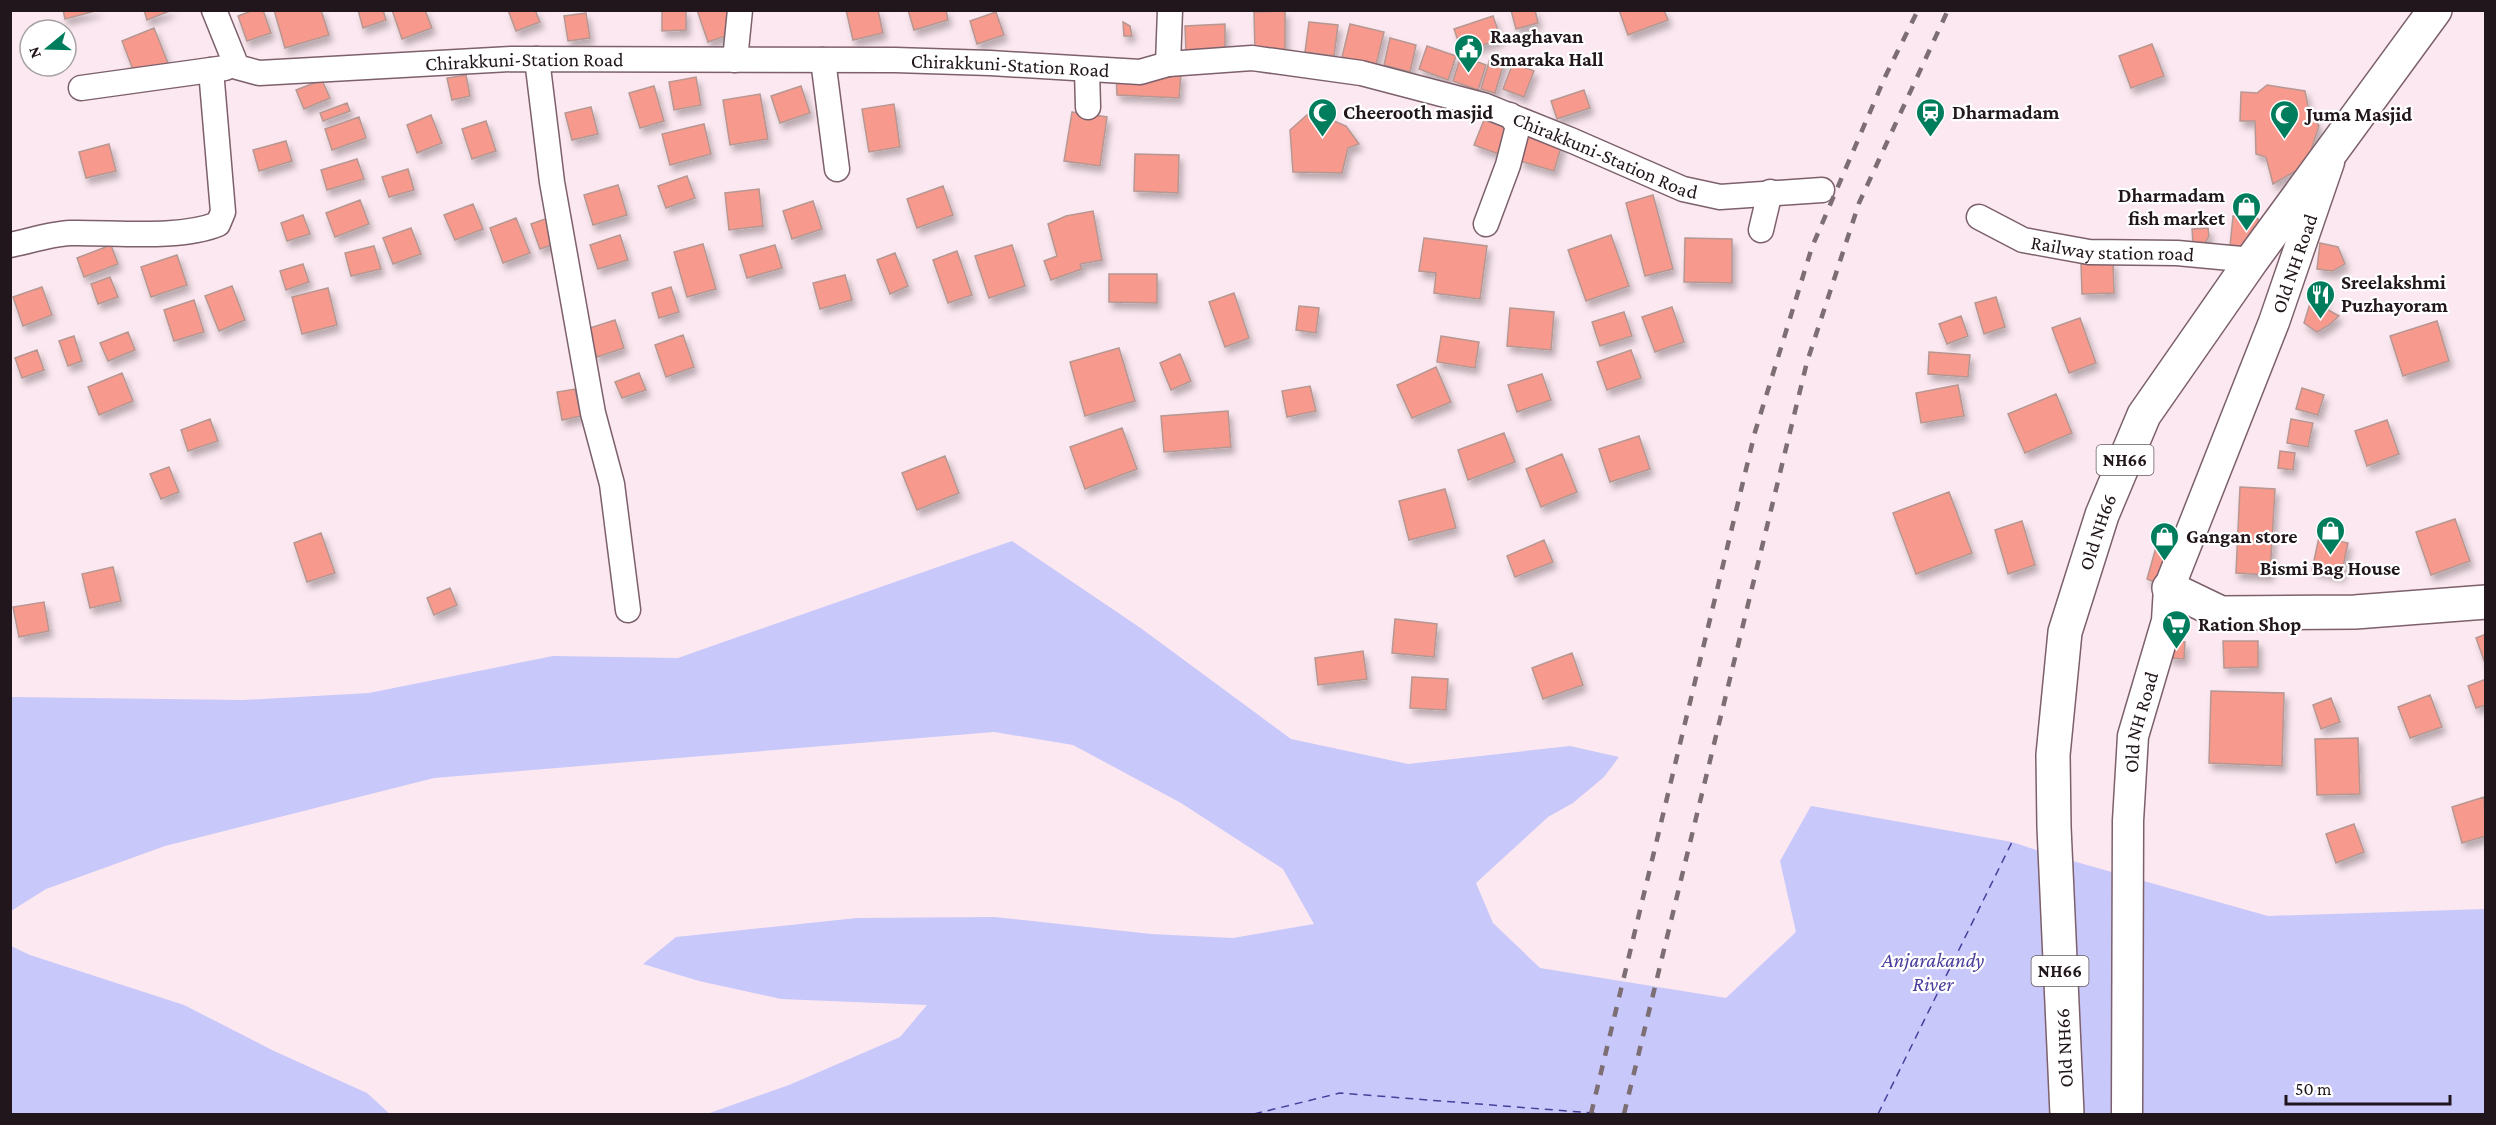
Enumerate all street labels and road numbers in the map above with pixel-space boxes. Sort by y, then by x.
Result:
street label: Chirakkuni-Station Road [425,48,624,75]
street label: Chirakkuni-Station Road [911,50,1111,81]
street label: Chirakkuni-Station Road [1510,107,1700,203]
street label: Old NH Road [2267,210,2322,316]
street label: Railway station road [2029,231,2196,266]
road number: NH66 [2096,445,2154,475]
street label: Old NH66 [2074,490,2121,573]
street label: Old NH Road [2120,669,2163,774]
road number: NH66 [2032,956,2088,986]
street label: Old NH66 [2051,1008,2077,1088]

